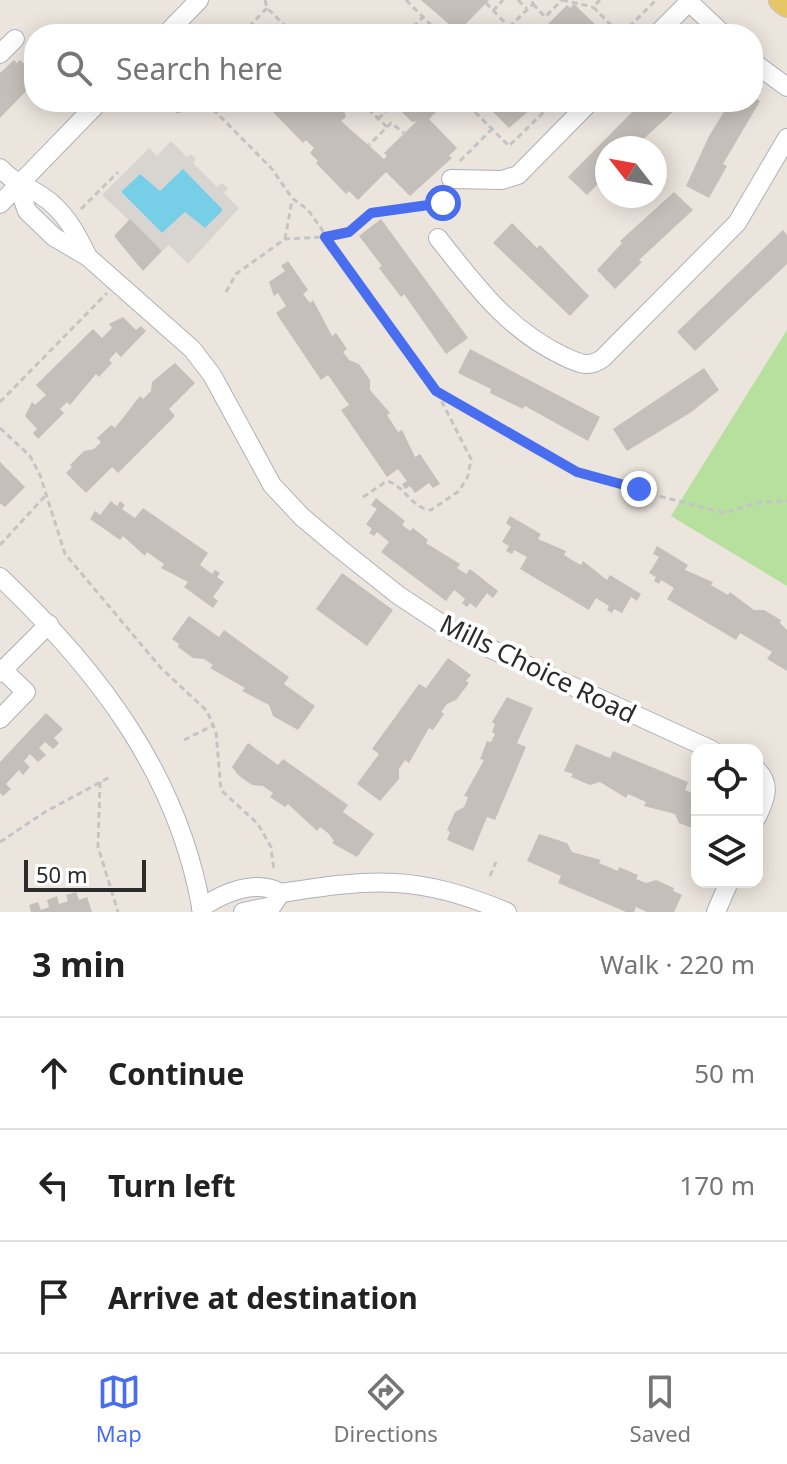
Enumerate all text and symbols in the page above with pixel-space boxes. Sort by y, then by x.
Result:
search box [24,24,763,112]
icon: search [52,46,96,90]
text: Search here [116,48,283,89]
north arrow [595,136,667,208]
route start [425,185,461,221]
route end [621,471,657,507]
street label: Mills Choice Road [434,605,643,731]
map controls [691,744,763,888]
button: locate [691,744,763,816]
button: layers [691,816,763,888]
scale bar [24,856,146,892]
text: 50 m [36,859,87,889]
text: 3 min [32,941,126,987]
text: Walk · 220 m [600,946,755,982]
icon: ahead [32,1051,76,1095]
text: Continue [108,1053,244,1094]
text: 50 m [694,1055,755,1091]
icon: left [32,1163,76,1207]
text: Turn left [108,1165,236,1206]
text: 170 m [679,1167,755,1203]
icon: arrive [32,1275,76,1319]
text: Arrive at destination [108,1277,418,1318]
tab: Map [96,1370,142,1448]
tab: Directions [333,1370,438,1448]
tab: Saved [630,1370,691,1448]

